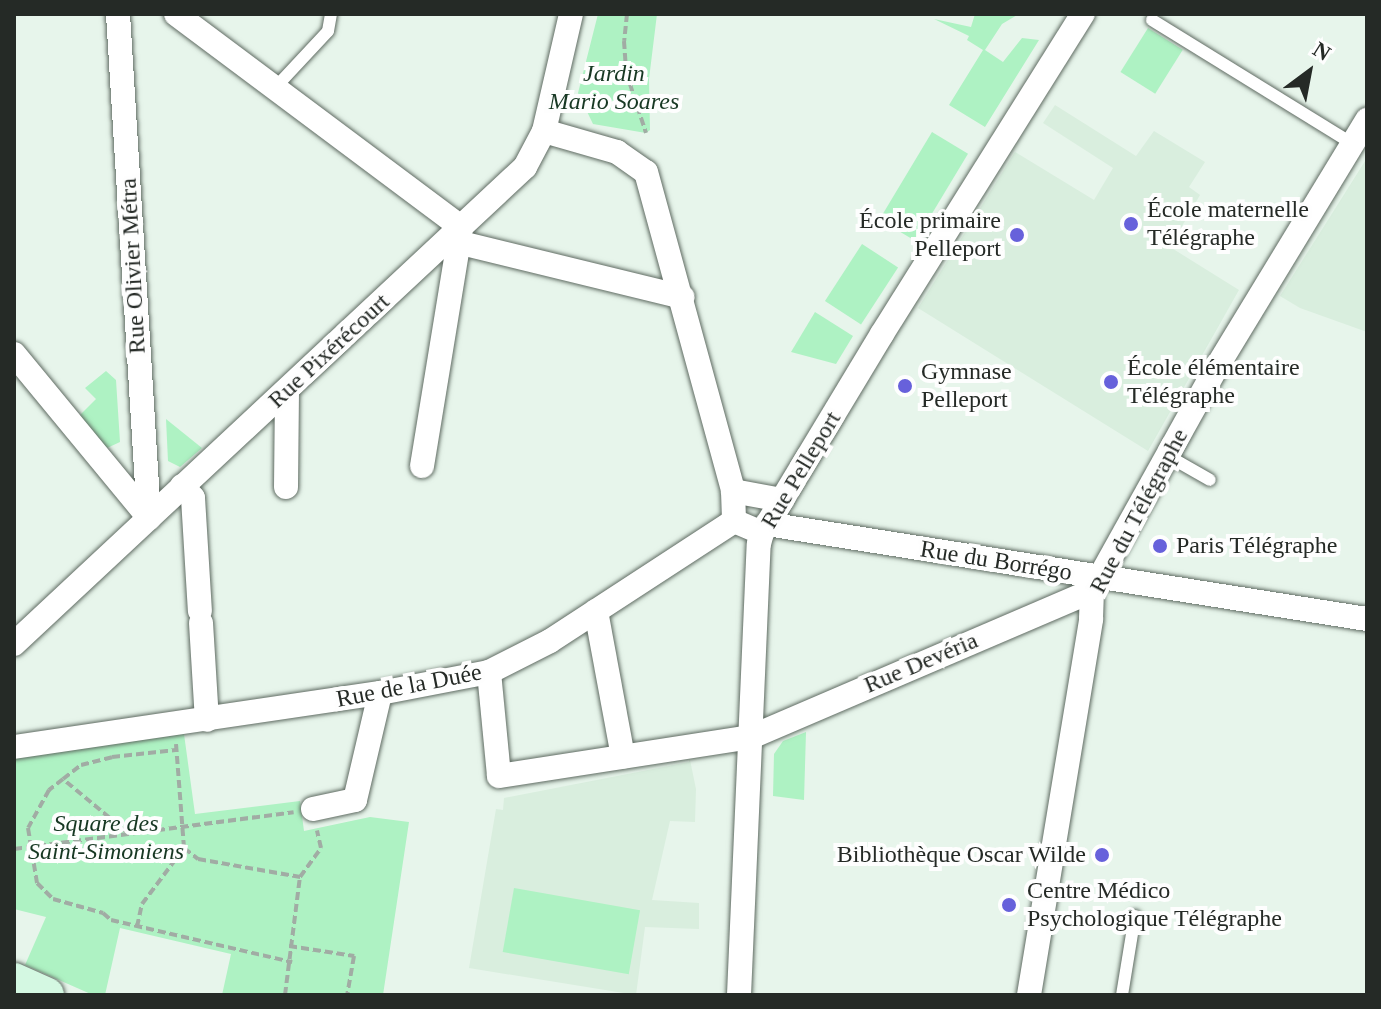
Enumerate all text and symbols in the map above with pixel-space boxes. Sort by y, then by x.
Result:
north arrow [1269,32,1349,112]
text: N [1309,36,1335,66]
park label: Jardin Mario Soares [549,60,679,116]
street label: Rue Olivier Métra [114,177,152,355]
place label: École maternelle Télégraphe [1147,196,1309,252]
place label: École primaire Pelleport [859,207,1001,263]
marker: École maternelle Télégraphe [1122,215,1140,233]
marker: École primaire Pelleport [1008,226,1026,244]
street label: Rue Pixérécourt [262,288,396,414]
place label: École élémentaire Télégraphe [1127,354,1300,410]
place label: Gymnase Pelleport [921,358,1012,414]
marker: École élémentaire Télégraphe [1102,373,1120,391]
marker: Gymnase Pelleport [896,377,914,395]
street label: Rue Pelleport [755,406,847,534]
street label: Rue du Télégraphe [1083,424,1195,598]
place label: Paris Télégraphe [1176,532,1338,560]
street label: Rue du Borrégo [918,535,1074,587]
marker: Paris Télégraphe [1151,537,1169,555]
street label: Rue Devéria [860,626,982,700]
street label: Rue de la Duée [334,658,484,714]
park label: Square des Saint-Simoniens [28,810,184,866]
place label: Bibliothèque Oscar Wilde [836,841,1086,869]
marker: Bibliothèque Oscar Wilde [1093,846,1111,864]
place label: Centre Médico Psychologique Télégraphe [1027,877,1282,933]
marker: Centre Médico Psychologique Télégraphe [998,894,1020,916]

